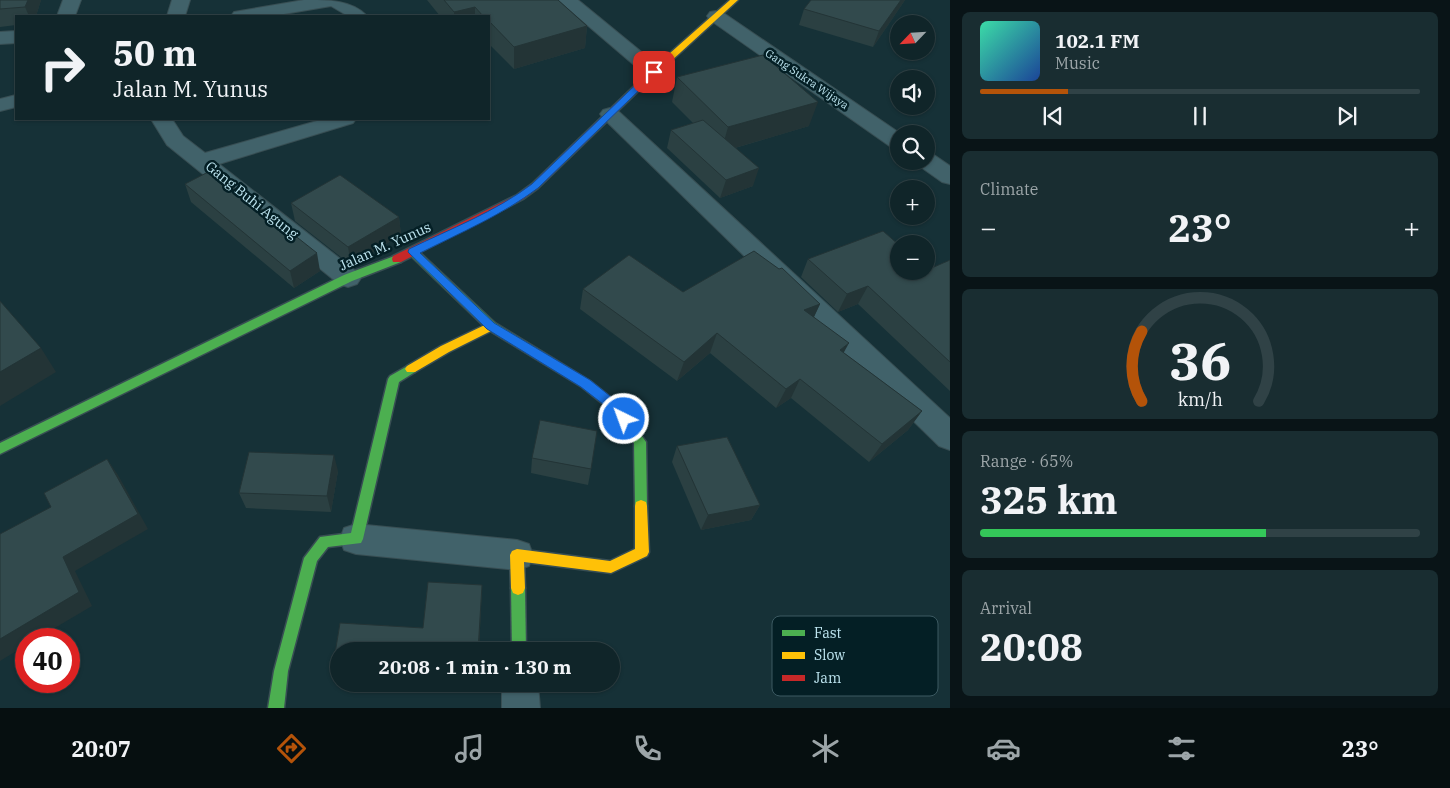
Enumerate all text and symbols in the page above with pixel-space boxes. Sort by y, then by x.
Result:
north arrow [890,15,935,60]
map controls [890,15,935,280]
text: 102.1 FM [1055,29,1140,53]
text: 50 m [113,30,197,76]
icon: right [30,35,95,100]
street label: Gang Sukra Wijaya [763,46,851,112]
pin [633,51,675,93]
text: Music [1055,53,1100,73]
icon: arrive [640,58,668,86]
button: sound [890,70,935,115]
text: Jalan M. Yunus [113,74,268,103]
icon: previous [1039,102,1067,130]
icon: pause [1186,102,1214,130]
icon: next [1333,102,1361,130]
button: search [890,125,935,170]
street label: Gang Buhi Agung [202,157,302,243]
text: Climate [980,179,1038,199]
button: + [890,180,935,225]
text: 23° [1168,203,1232,252]
text: − [980,209,997,246]
text: + [1403,209,1420,246]
street label: Jalan M. Yunus [336,218,434,274]
button: − [890,235,935,280]
text: 36 [1169,327,1231,394]
text: km/h [1177,388,1223,411]
position arrow [597,392,649,444]
text: Range · 65% [980,451,1073,471]
text: 325 km [980,475,1118,524]
text: Arrival [980,598,1032,618]
legend [772,616,938,696]
text: 20:08 [980,622,1083,671]
text: Fast [814,624,842,642]
speed limit sign: 40 [15,628,80,693]
text: Slow [814,646,845,664]
text: 20:08 · 1 min · 130 m [379,655,571,679]
text: Jam [814,669,841,687]
icon: directions [274,731,309,766]
icon: music [452,731,487,766]
icon: phone [630,731,665,766]
icon: climate [808,731,843,766]
icon: car [986,731,1021,766]
icon: filters [1164,731,1199,766]
text: 20:07 [71,734,131,763]
text: 23° [1342,734,1378,763]

